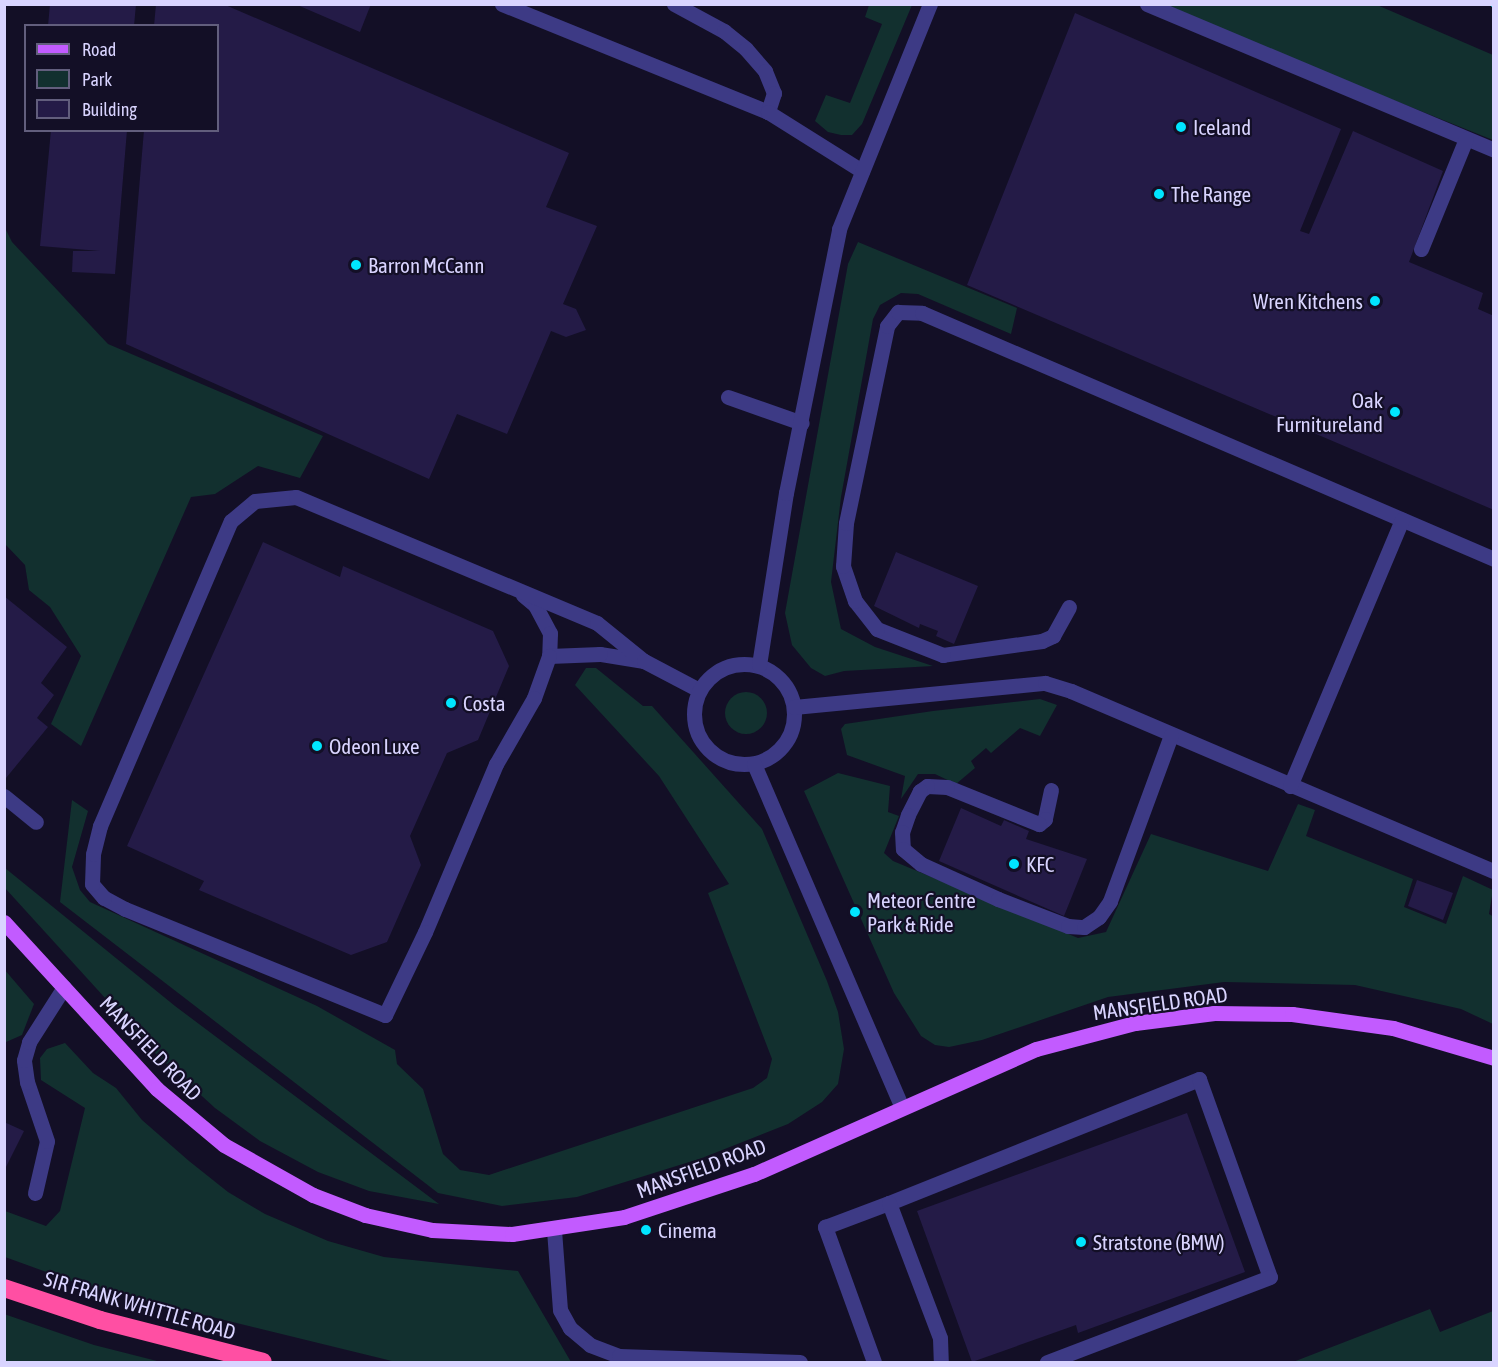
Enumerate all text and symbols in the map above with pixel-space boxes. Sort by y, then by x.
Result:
legend [24,24,219,132]
text: Road [82,39,116,60]
text: Park [82,69,112,90]
text: Building [82,99,137,120]
place label: Iceland [1193,114,1251,140]
marker: Iceland [1174,120,1188,134]
place label: The Range [1171,181,1251,207]
marker: The Range [1152,187,1166,201]
place label: Barron McCann [368,252,484,278]
marker: Barron McCann [349,258,363,272]
place label: Wren Kitchens [1253,288,1363,314]
marker: Wren Kitchens [1368,294,1382,308]
place label: Oak Furnitureland [1276,387,1383,437]
marker: Oak Furnitureland [1388,405,1402,419]
place label: Costa [463,690,506,716]
marker: Costa [444,696,458,710]
place label: Odeon Luxe [329,733,420,759]
marker: Odeon Luxe [310,739,324,753]
place label: KFC [1026,851,1054,877]
marker: KFC [1007,857,1021,871]
place label: Meteor Centre Park & Ride [867,887,976,937]
marker: Meteor Centre Park & Ride [848,905,862,919]
street label: MANSFIELD ROAD [1091,981,1229,1025]
street label: MANSFIELD ROAD [95,990,207,1106]
street label: MANSFIELD ROAD [633,1133,769,1203]
place label: Cinema [658,1217,717,1243]
marker: Cinema [639,1223,653,1237]
place label: Stratstone (BMW) [1093,1229,1225,1255]
marker: Stratstone (BMW) [1074,1235,1088,1249]
street label: SIR FRANK WHITTLE ROAD [41,1266,239,1344]

